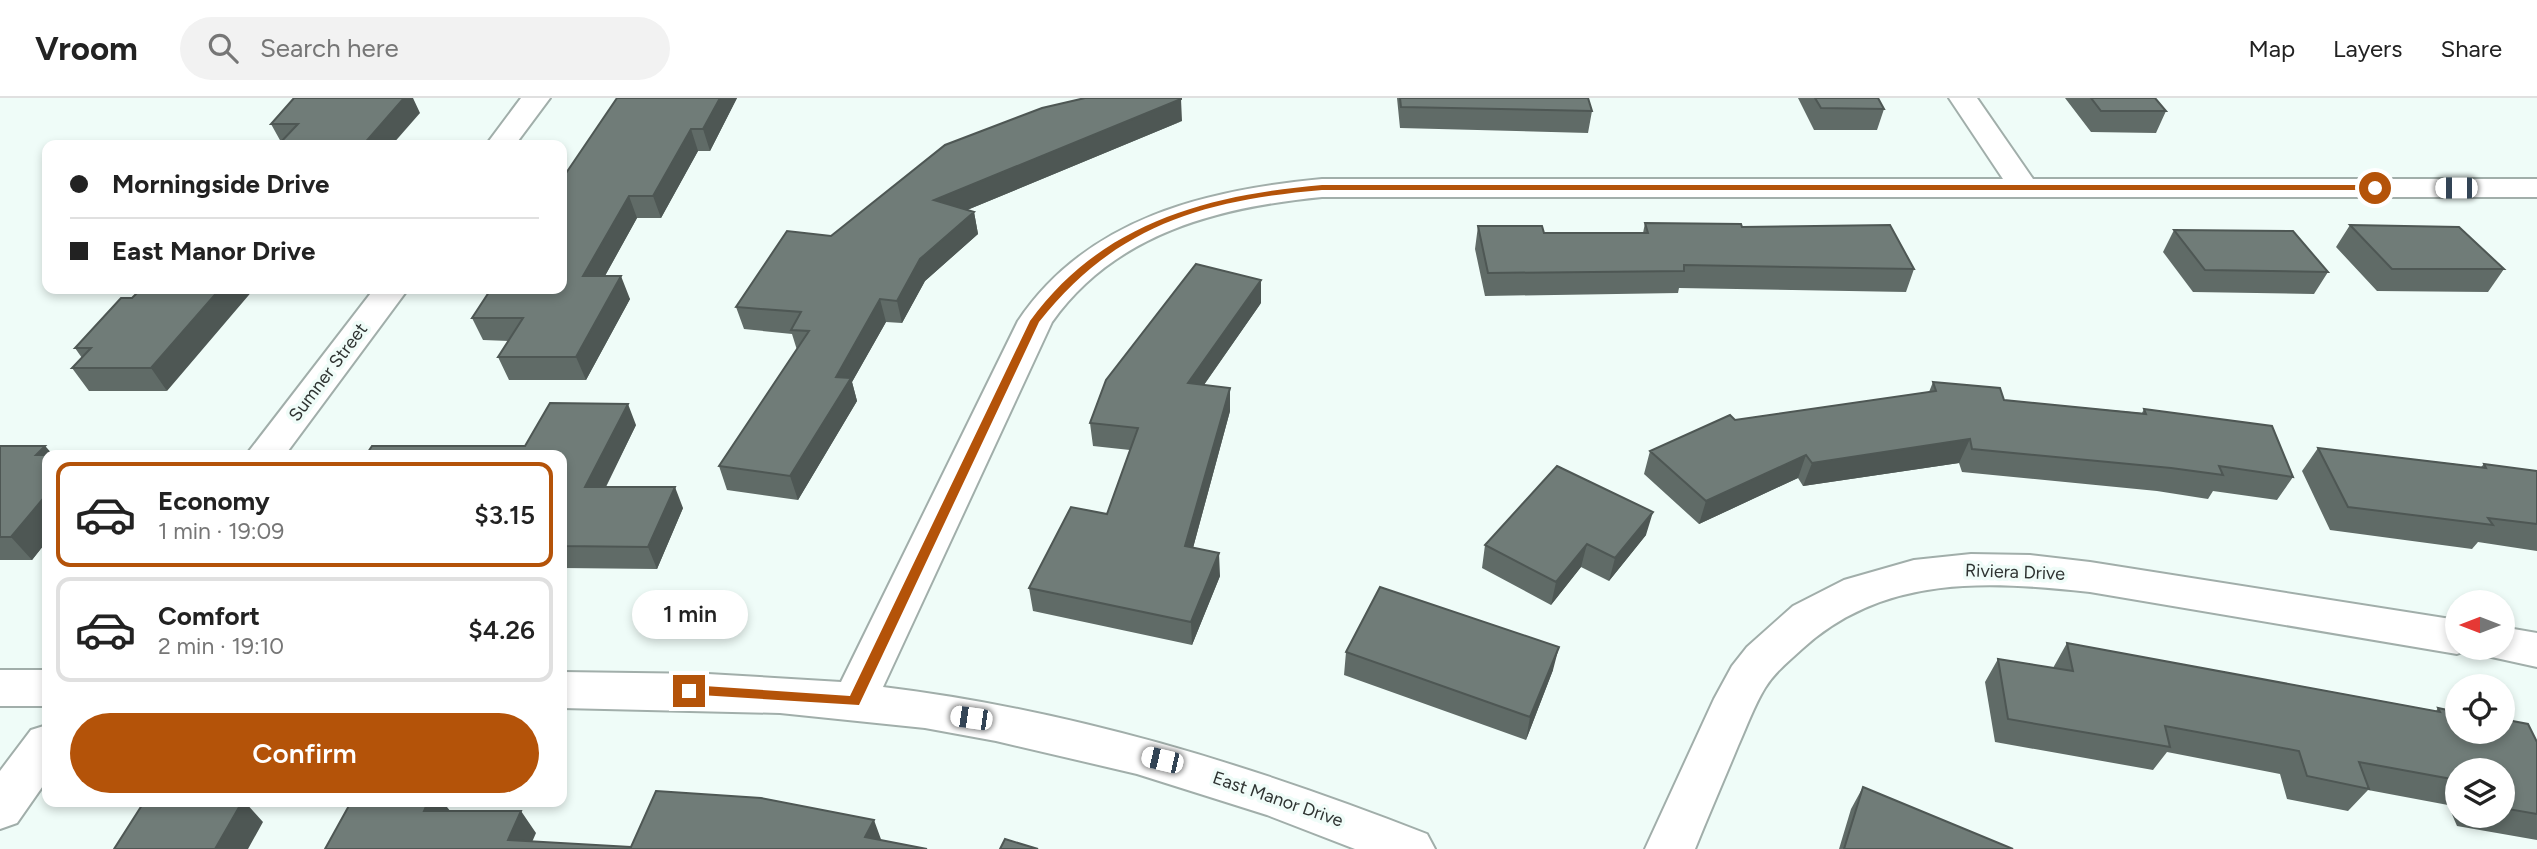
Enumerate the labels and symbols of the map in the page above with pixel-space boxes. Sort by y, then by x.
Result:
route start [2359,172,2391,204]
car [2436,178,2478,199]
street label: Sumner Street [284,318,372,425]
street label: Riviera Drive [1965,559,2066,585]
callout: 1 min [631,589,747,638]
north arrow [2445,590,2515,660]
route end [673,675,705,707]
car [949,705,994,731]
car [1140,745,1185,775]
street label: East Manor Drive [1210,766,1346,832]

